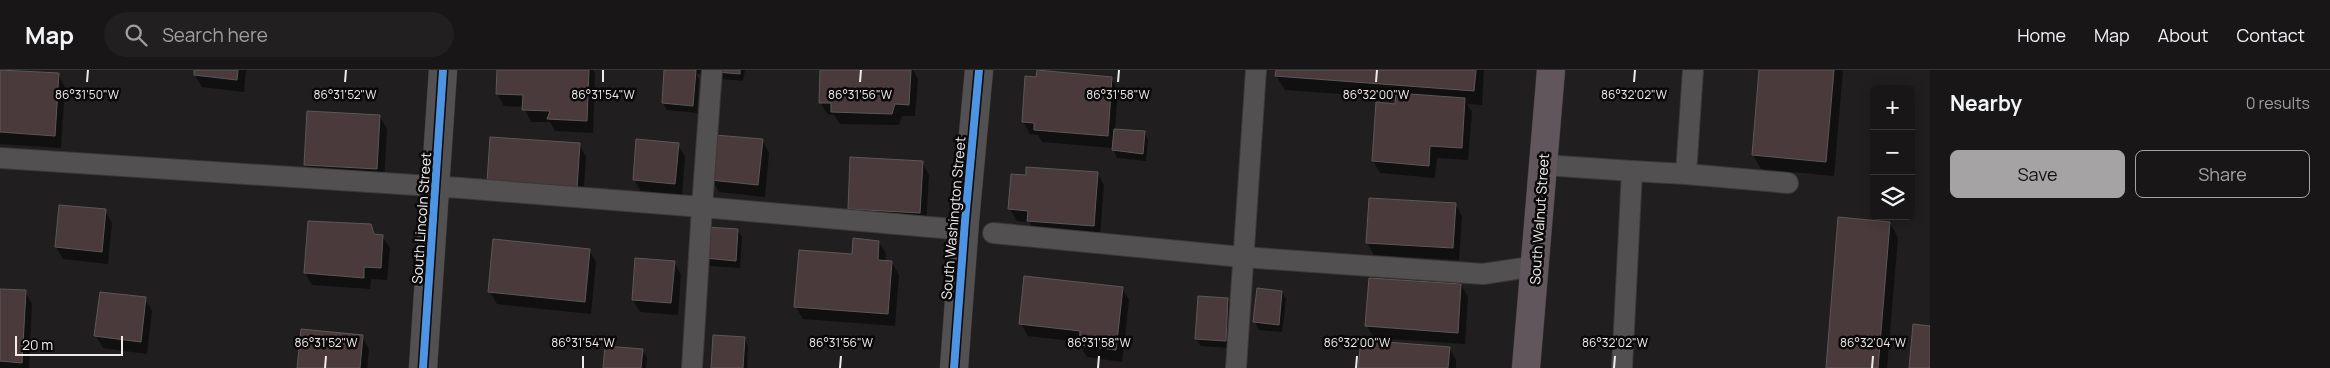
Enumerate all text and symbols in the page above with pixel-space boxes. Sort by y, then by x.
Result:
search box [104,12,454,57]
text: Map [25,18,74,51]
icon: search [122,21,150,49]
text: Search here [162,22,268,48]
text: Home [2017,23,2066,47]
text: Map [2094,23,2130,47]
text: About [2158,23,2208,47]
text: Contact [2236,23,2305,47]
map controls [1870,85,1915,220]
button: + [1870,85,1915,130]
text: 86°31'50"W [55,86,120,103]
text: 86°31'52"W [313,86,377,103]
text: 86°31'54"W [571,86,635,103]
text: 86°31'56"W [828,86,893,103]
text: 86°31'58"W [1086,86,1151,103]
text: 86°32'00"W [1343,86,1410,103]
text: 86°32'02"W [1601,86,1668,103]
text: Nearby [1950,89,2022,117]
text: 0 results [2246,92,2310,114]
button: − [1870,130,1915,175]
street label: South Washington Street [936,135,970,300]
button: Save [1950,150,2125,198]
button: Share [2135,150,2310,198]
street label: South Lincoln Street [407,151,435,284]
street label: South Walnut Street [1525,152,1553,285]
button: layers [1870,175,1915,220]
scale bar [15,333,122,356]
text: 86°31'52"W [294,334,358,351]
text: 86°31'54"W [551,334,615,351]
text: 86°31'56"W [809,334,874,351]
text: 86°31'58"W [1067,334,1132,351]
text: 86°32'00"W [1324,334,1391,351]
text: 86°32'02"W [1582,334,1649,351]
text: 86°32'04"W [1840,334,1907,351]
text: 20 m [22,335,53,354]

